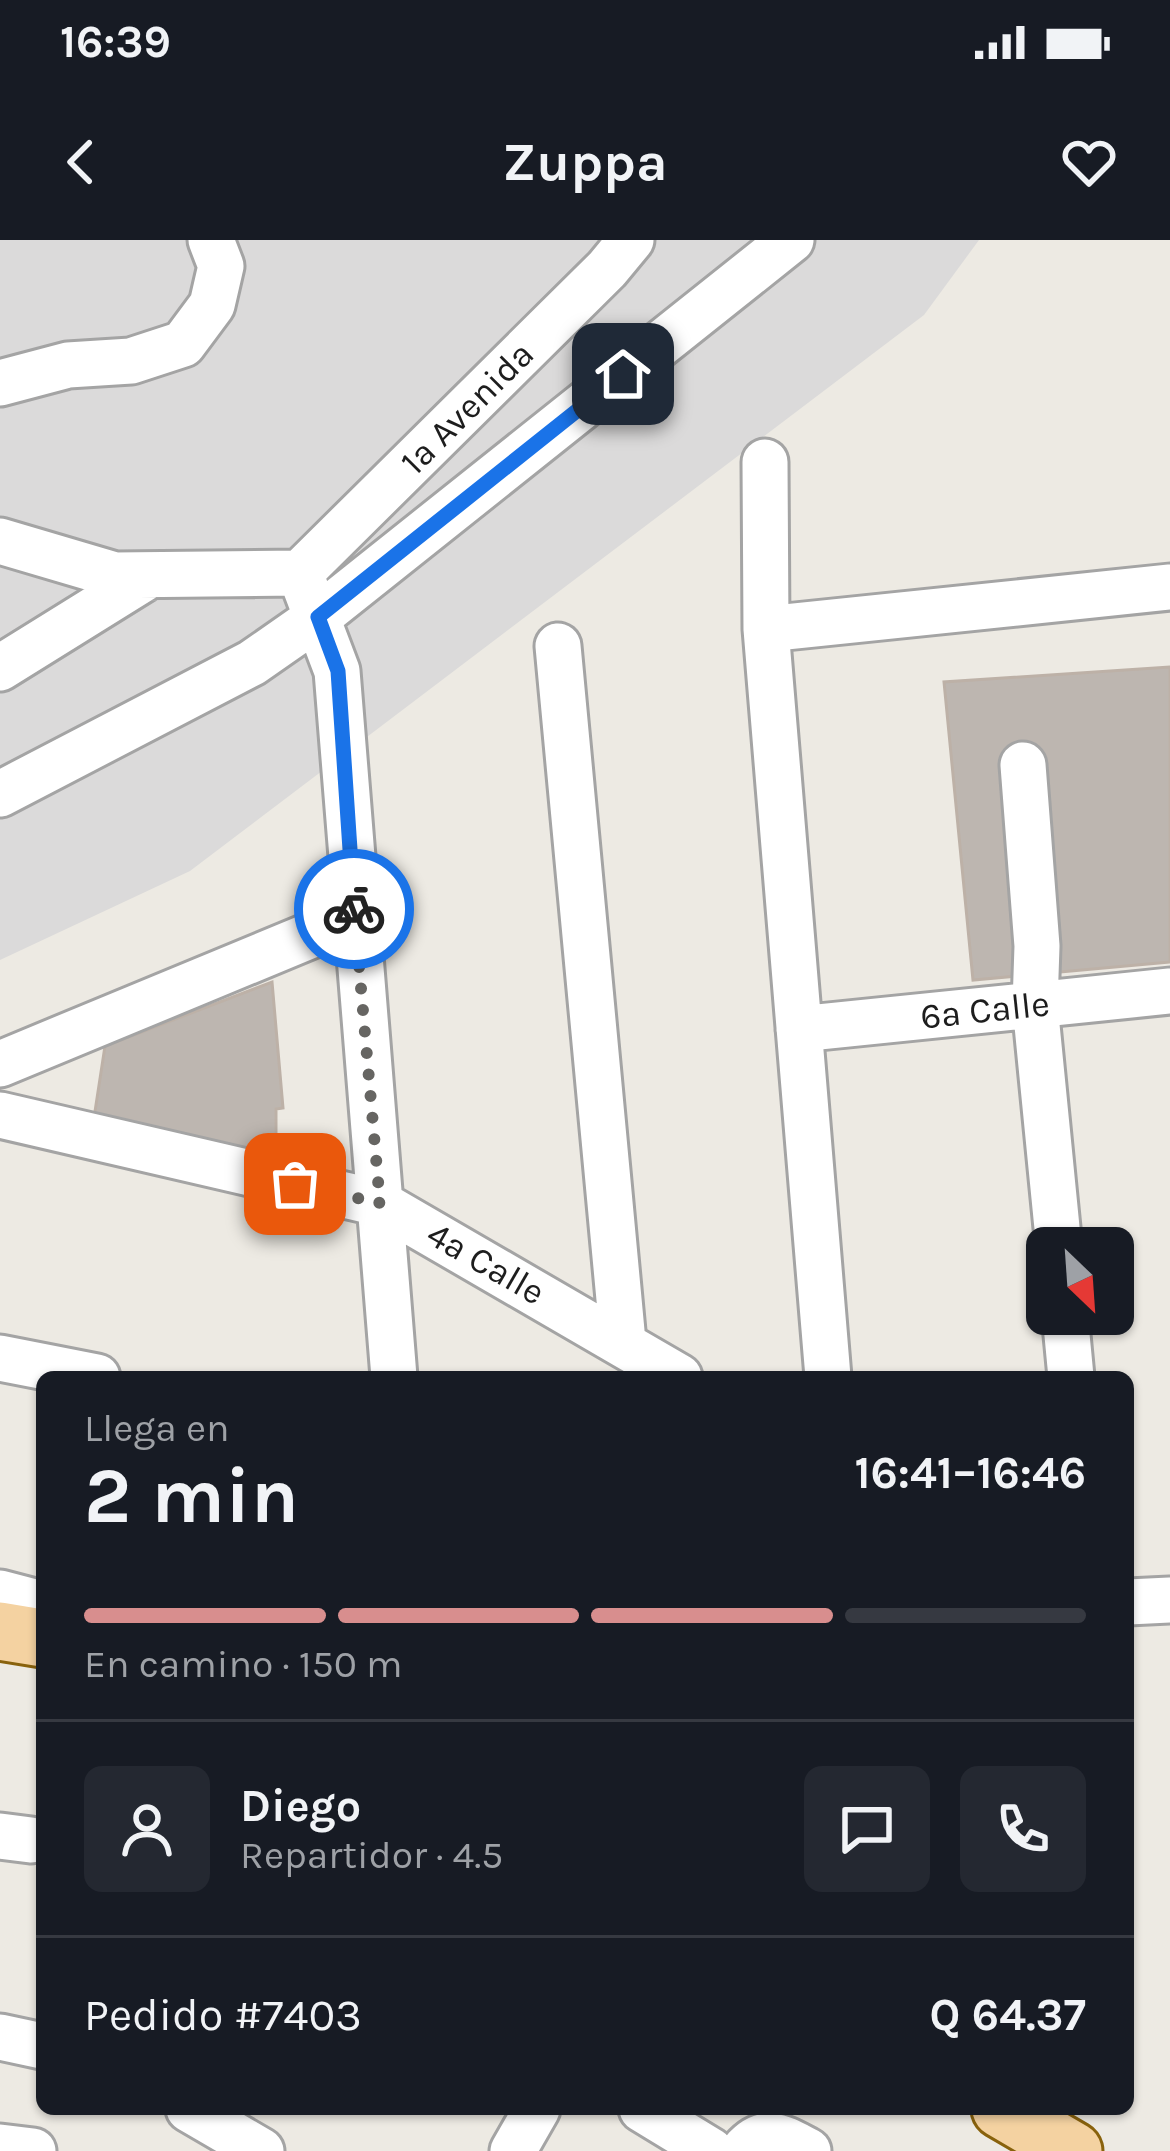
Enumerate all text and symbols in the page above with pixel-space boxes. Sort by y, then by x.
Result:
text: 16:39 [60,16,171,68]
icon: back [48,129,114,195]
icon: heart [1056,129,1122,195]
text: Zuppa [502,130,668,194]
pin [572,323,674,425]
street label: 1a Avenida [392,333,542,483]
icon: home [590,341,656,407]
courier [294,849,414,969]
icon: bike [321,876,387,942]
street label: 6a Calle [918,982,1052,1038]
pin [244,1133,346,1235]
icon: bag [262,1151,328,1217]
street label: 4a Calle [420,1213,552,1313]
north arrow [1026,1227,1134,1335]
map controls [1026,1227,1134,1335]
text: Llega en [84,1405,230,1451]
text: 16:41–16:46 [854,1447,1086,1499]
text: 2 min [84,1450,299,1542]
text: En camino · 150 m [84,1641,403,1687]
button: person [84,1766,210,1892]
button: chat [804,1766,930,1892]
button: phone [960,1766,1086,1892]
text: Diego [240,1780,361,1832]
text: Repartidor · 4.5 [240,1832,503,1878]
text: Pedido #7403 [84,1989,362,2041]
text: Q 64.37 [930,1989,1086,2041]

